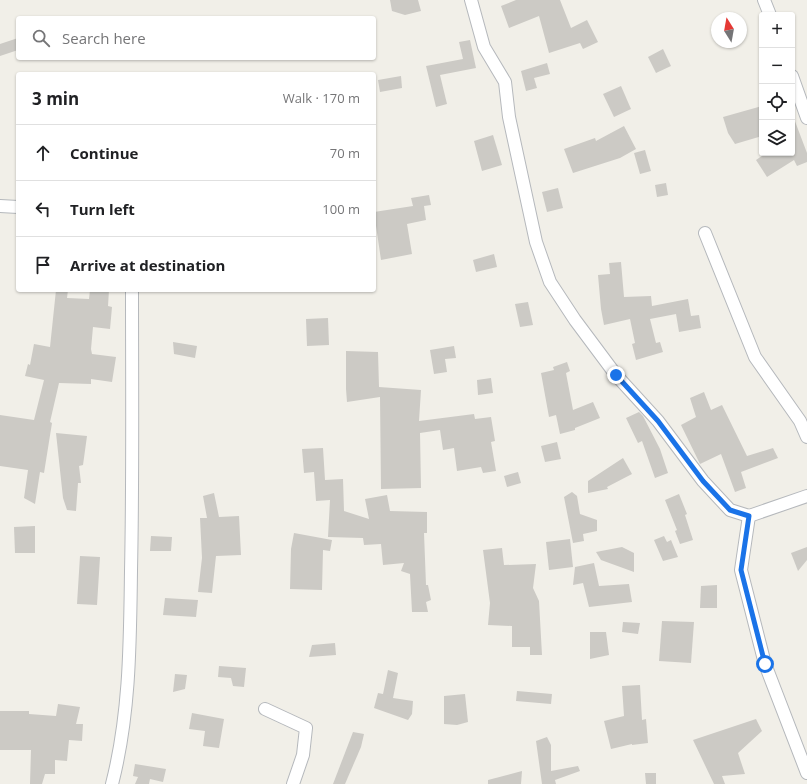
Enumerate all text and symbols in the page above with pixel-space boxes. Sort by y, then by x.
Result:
north arrow [711,12,747,48]
map controls [759,12,795,156]
button: + [759,12,795,48]
search box [16,16,376,60]
icon: search [30,27,52,49]
text: Search here [62,28,146,48]
button: − [759,48,795,84]
button: locate [759,84,795,120]
text: 3 min [32,87,79,110]
text: Walk · 170 m [283,89,360,107]
button: layers [759,120,795,156]
icon: ahead [32,142,54,164]
text: Continue [70,143,138,163]
text: 70 m [330,144,360,162]
icon: left [32,198,54,220]
text: Turn left [70,199,135,219]
text: 100 m [322,200,360,218]
icon: arrive [32,254,54,276]
text: Arrive at destination [70,255,225,275]
route end [607,366,625,384]
route start [756,655,774,673]

